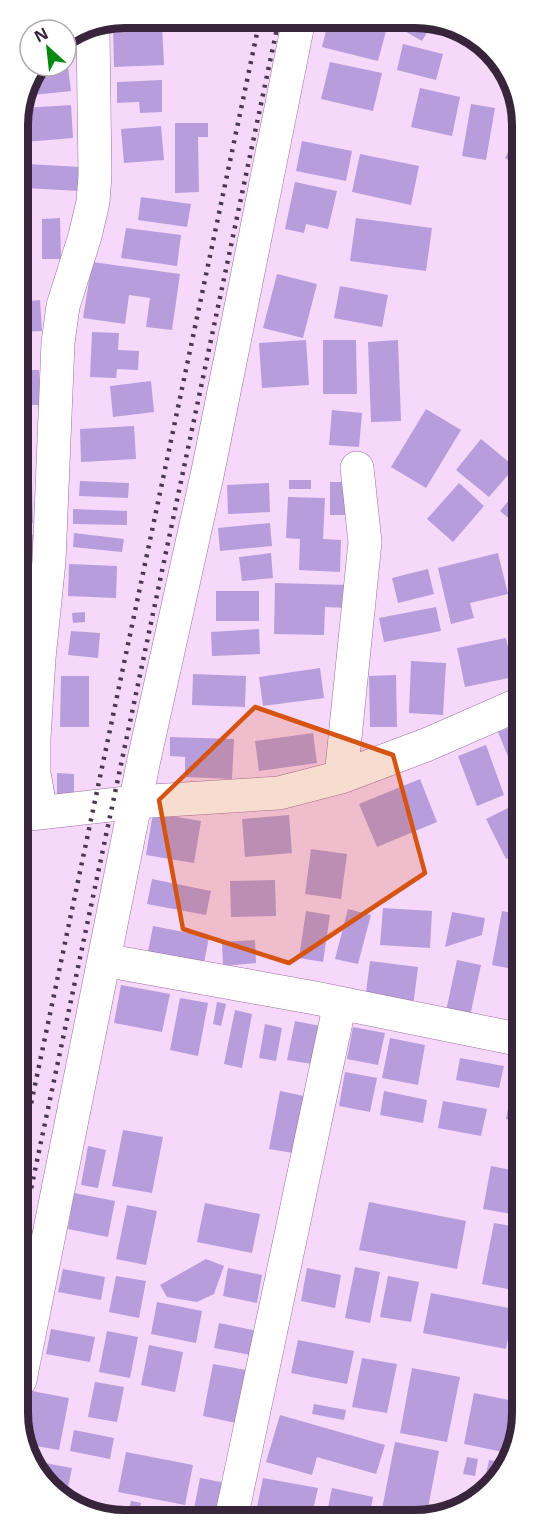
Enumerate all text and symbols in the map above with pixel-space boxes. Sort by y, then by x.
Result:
north arrow [18,18,78,78]
text: N [30,22,52,47]

